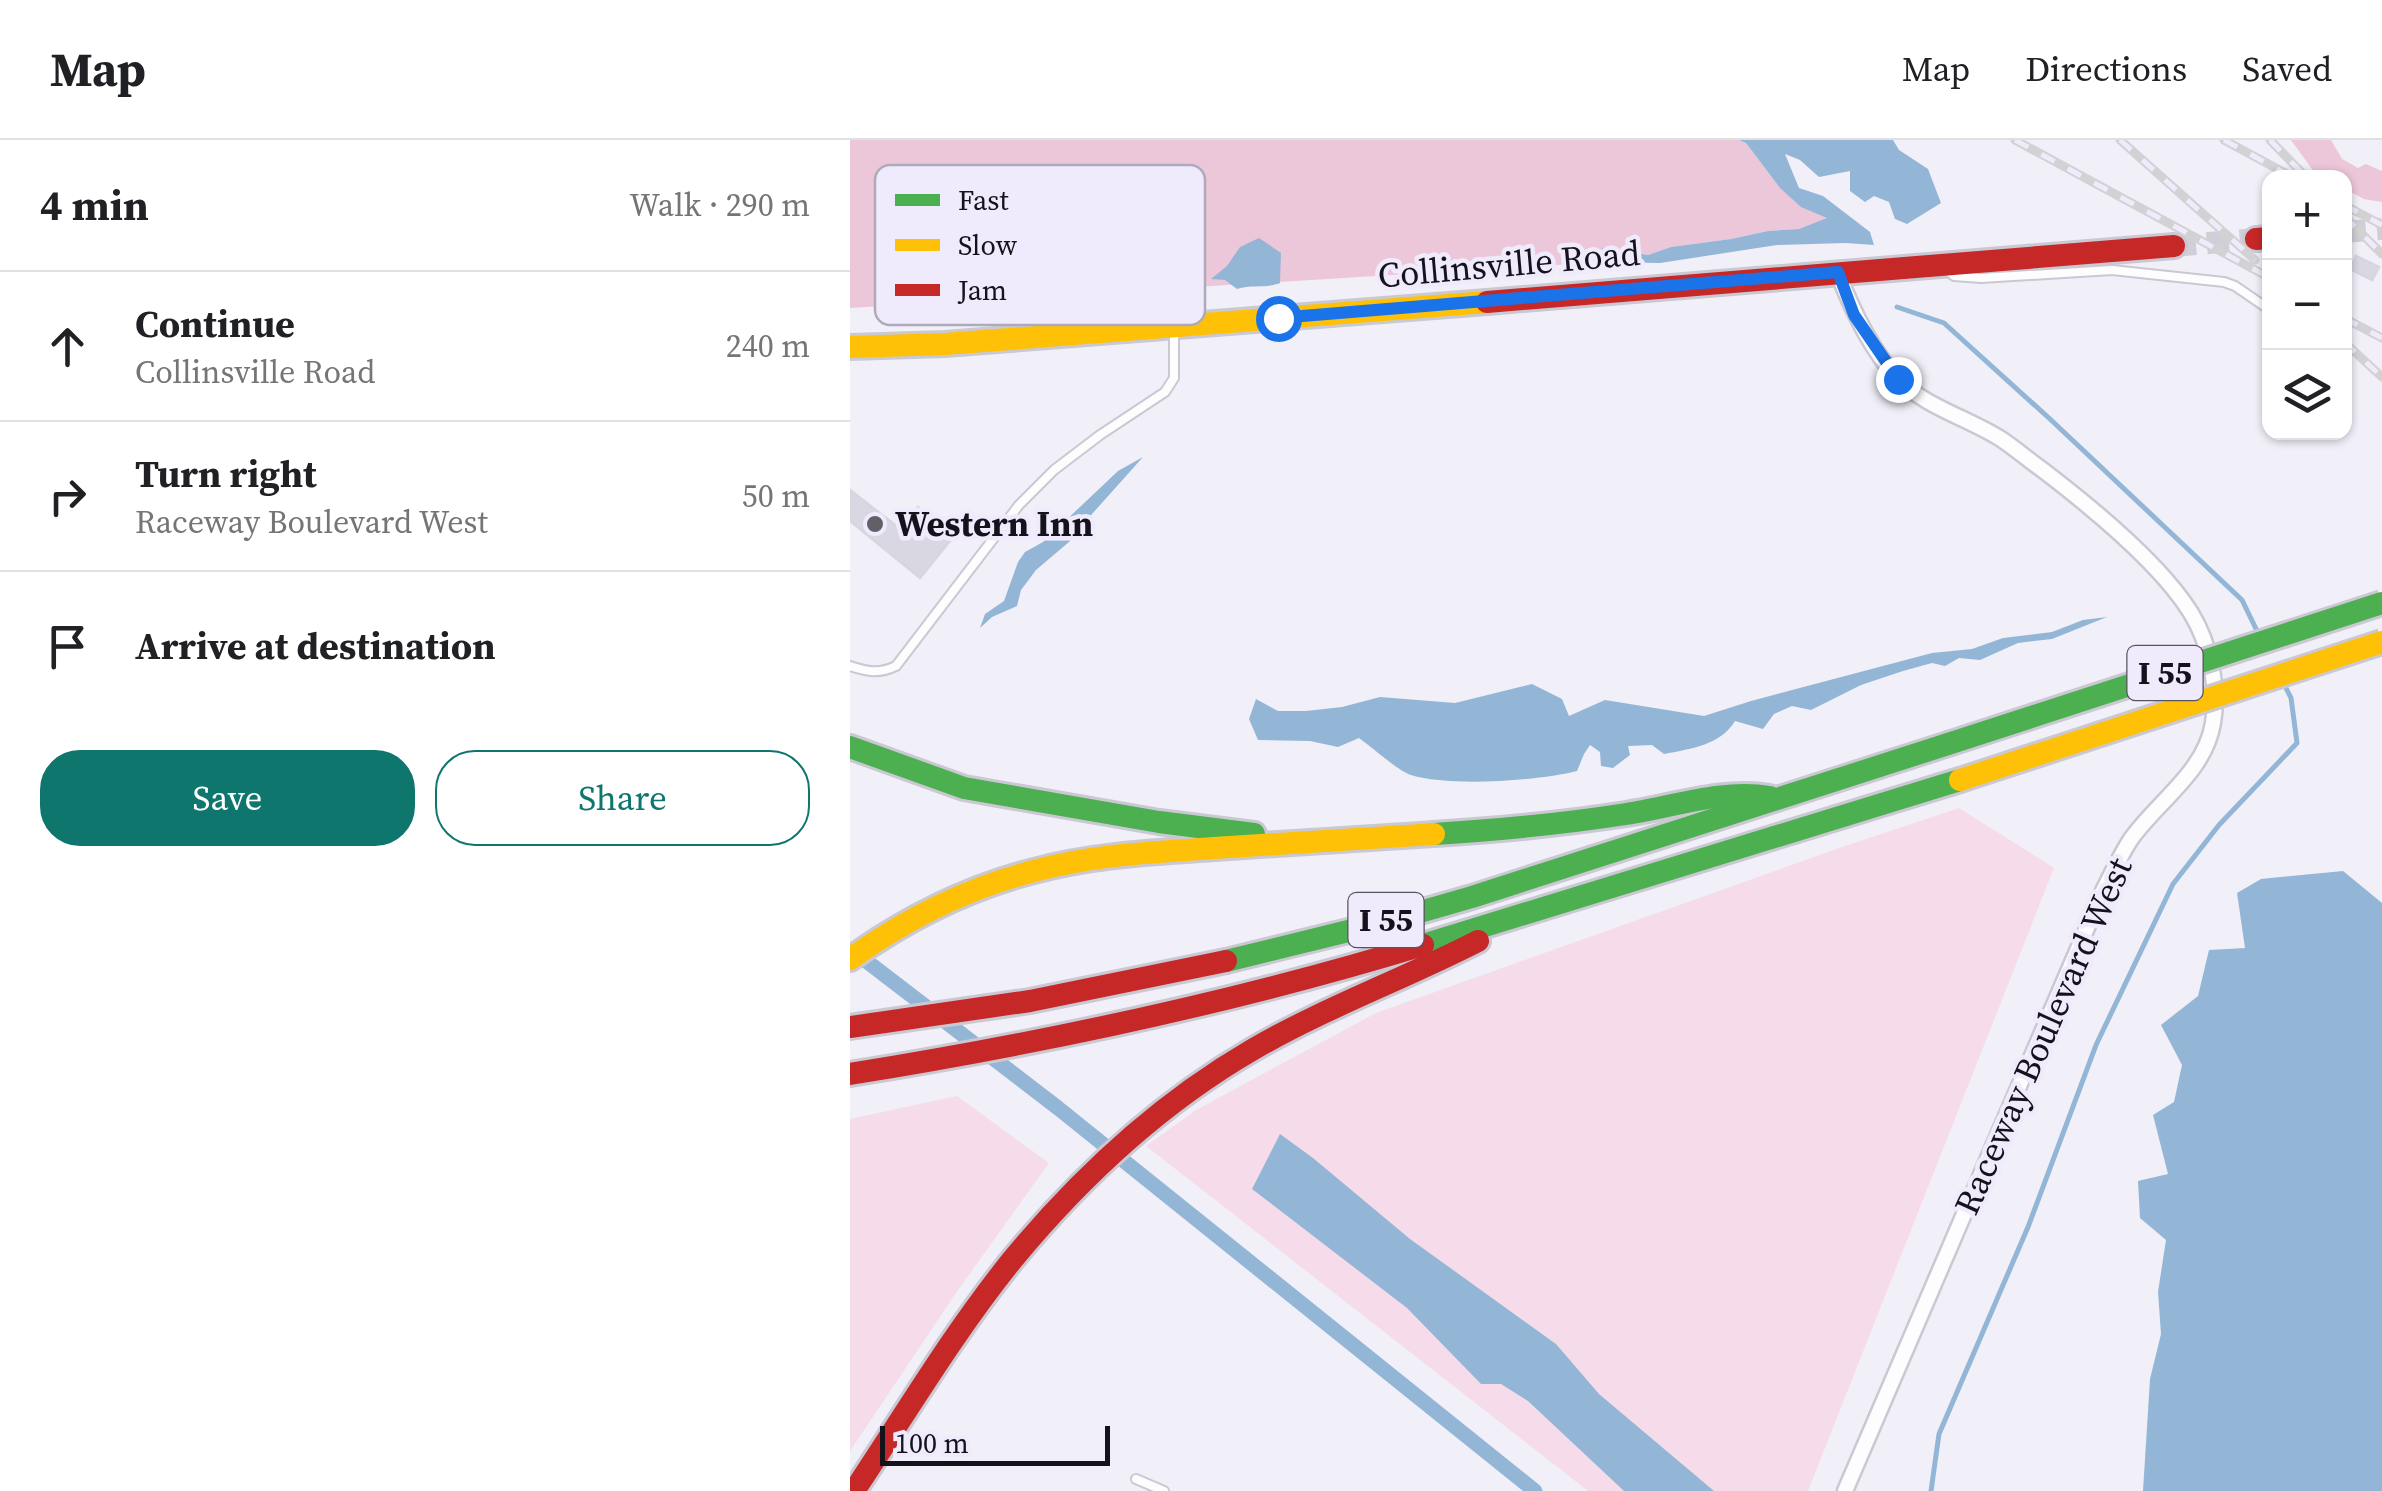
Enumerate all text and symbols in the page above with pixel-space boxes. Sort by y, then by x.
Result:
text: Map [50,36,146,102]
text: Map [1902,45,1970,93]
text: Directions [2025,45,2187,93]
text: Saved [2242,45,2332,93]
legend [875,165,1205,325]
map controls [2262,170,2352,440]
button: + [2262,170,2352,260]
text: 4 min [40,176,149,234]
text: Fast [958,181,1009,219]
text: Walk · 290 m [629,183,810,227]
text: Slow [958,226,1018,264]
street label: Collinsville Road [1376,229,1642,299]
button: − [2262,260,2352,350]
text: Jam [957,271,1007,309]
route start [1256,296,1302,342]
text: Continue [135,298,295,350]
icon: ahead [40,319,95,374]
text: 240 m [726,324,810,368]
text: Collinsville Road [135,350,375,394]
button: layers [2262,350,2352,440]
route end [1876,357,1922,403]
text: Turn right [135,448,317,500]
icon: right [40,469,95,524]
text: 50 m [742,474,810,518]
text: Raceway Boulevard West [135,500,488,544]
place label: Western Inn [895,500,1093,548]
marker: Western Inn [864,513,886,535]
icon: arrive [40,619,95,674]
text: Arrive at destination [135,620,496,672]
road number: I 55 [2128,646,2202,700]
button: Save [40,750,415,846]
button: Share [435,750,810,846]
street label: Raceway Boulevard West [1943,849,2144,1222]
road number: I 55 [1348,893,1424,947]
scale bar [880,1421,1110,1466]
text: 100 m [895,1424,969,1462]

